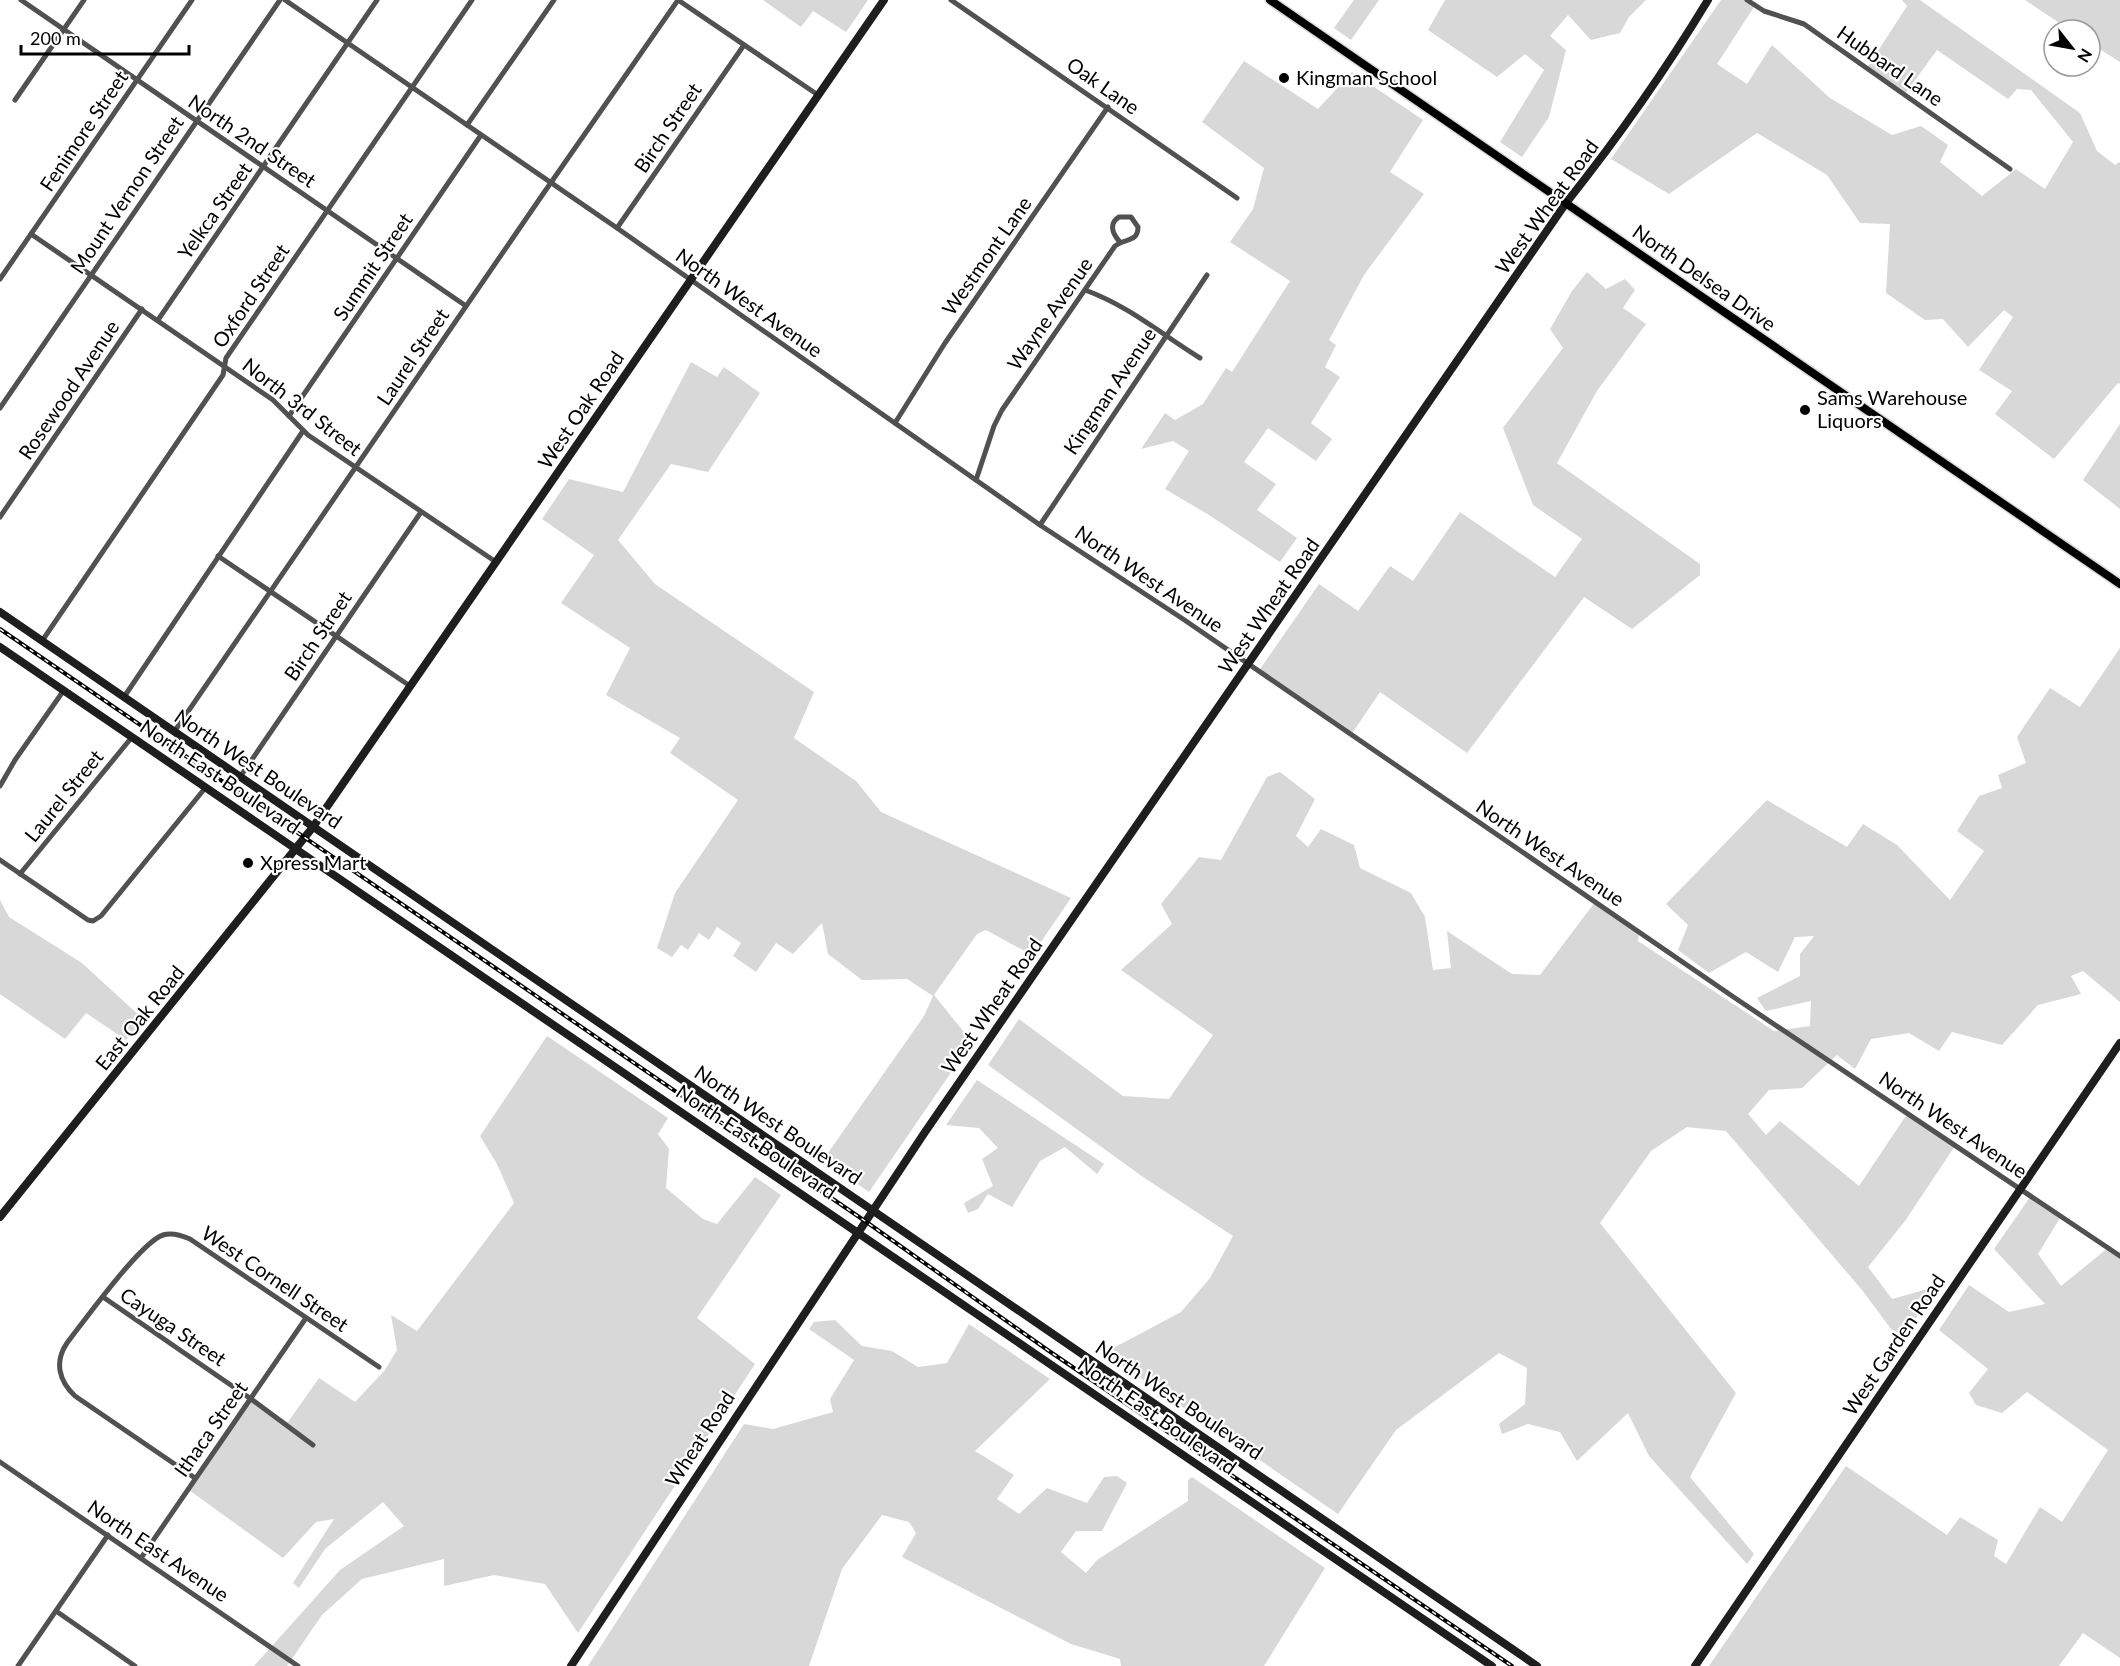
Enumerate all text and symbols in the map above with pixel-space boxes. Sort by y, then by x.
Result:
scale bar [21,18,189,56]
north arrow [2042,18,2102,78]
street label: Hubbard Lane [1833,20,1948,110]
text: 200 m [30,27,81,49]
text: N [2074,46,2097,66]
street label: Oak Lane [1063,52,1144,119]
place label: Kingman School [1296,65,1437,89]
street label: Fenimore Street [34,66,132,195]
marker: Kingman School [1277,71,1291,85]
street label: Birch Street [628,78,706,177]
street label: North 2nd Street [184,89,321,192]
street label: Mount Vernon Street [65,111,188,278]
street label: West Wheat Road [1490,135,1603,278]
street label: Yelkca Street [172,157,256,263]
street label: Westmont Lane [936,192,1036,319]
street label: Summit Street [327,208,417,325]
street label: North Delsea Drive [1628,219,1781,336]
street label: Oxford Street [207,239,294,352]
street label: North West Avenue [672,243,827,362]
street label: Wayne Avenue [1001,252,1097,374]
street label: Laurel Street [371,304,453,409]
street label: Rosewood Avenue [13,315,124,463]
street label: Kingman Avenue [1058,322,1160,458]
street label: West Oak Road [532,346,628,473]
street label: North 3rd Street [238,352,367,460]
place label: Sams Warehouse Liquors [1817,385,1967,432]
marker: Sams Warehouse Liquors [1798,403,1812,417]
street label: North West Avenue [1071,520,1228,637]
street label: West Wheat Road [1213,533,1324,678]
street label: Birch Street [278,586,356,685]
street label: North West Boulevard [170,703,347,833]
street label: North East Boulevard [136,714,305,839]
street label: Laurel Street [19,745,108,846]
street label: North West Avenue [1472,794,1629,911]
place label: Xpress Mart [260,850,367,874]
marker: Xpress Mart [241,856,255,870]
street label: West Wheat Road [936,933,1047,1078]
street label: East Oak Road [90,960,189,1075]
street label: North West Boulevard [690,1059,867,1189]
street label: North West Avenue [1875,1066,2032,1183]
street label: North East Boulevard [672,1079,841,1204]
street label: West Cornell Street [198,1220,353,1336]
street label: West Garden Road [1837,1269,1949,1419]
street label: Cayuga Street [116,1282,231,1370]
street label: North West Boulevard [1091,1334,1268,1464]
street label: North East Boulevard [1074,1351,1241,1479]
street label: Ithaca Street [169,1376,252,1481]
street label: Wheat Road [659,1386,739,1491]
street label: North East Avenue [83,1494,234,1606]

